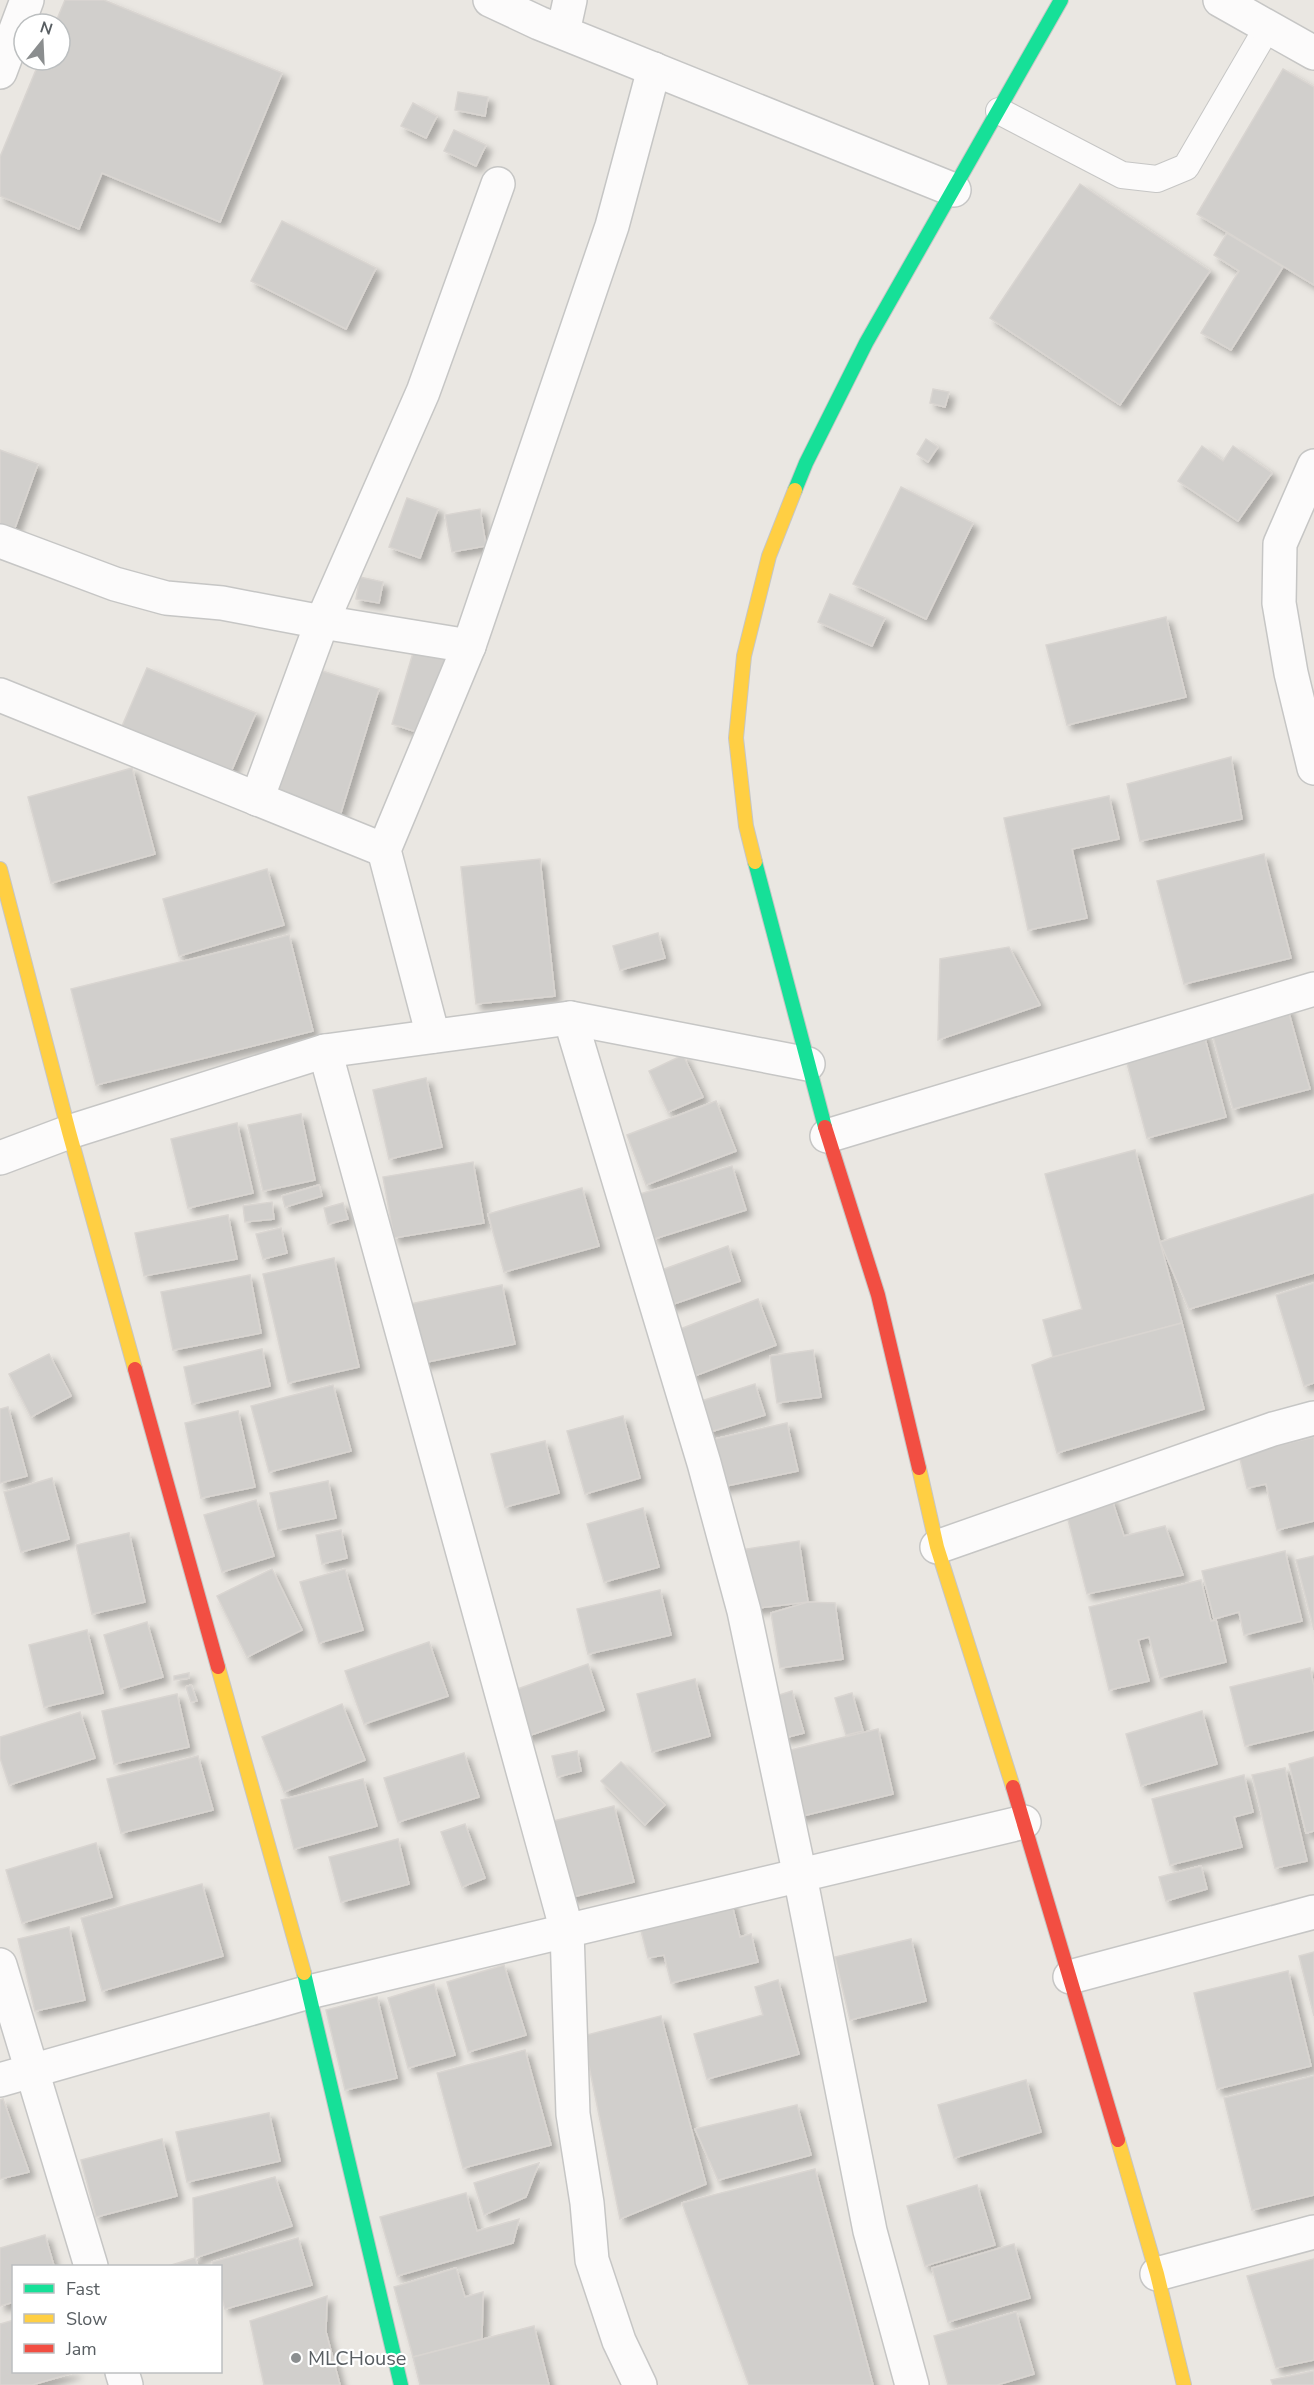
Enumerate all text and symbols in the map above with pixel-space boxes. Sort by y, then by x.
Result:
north arrow [12,12,72,72]
text: N [37,16,55,41]
legend [12,2265,222,2373]
text: Fast [66,2277,101,2301]
text: Slow [66,2307,107,2331]
text: Jam [65,2337,97,2361]
place label: MLCHouse [308,2345,407,2372]
marker: MLCHouse [289,2351,303,2365]

